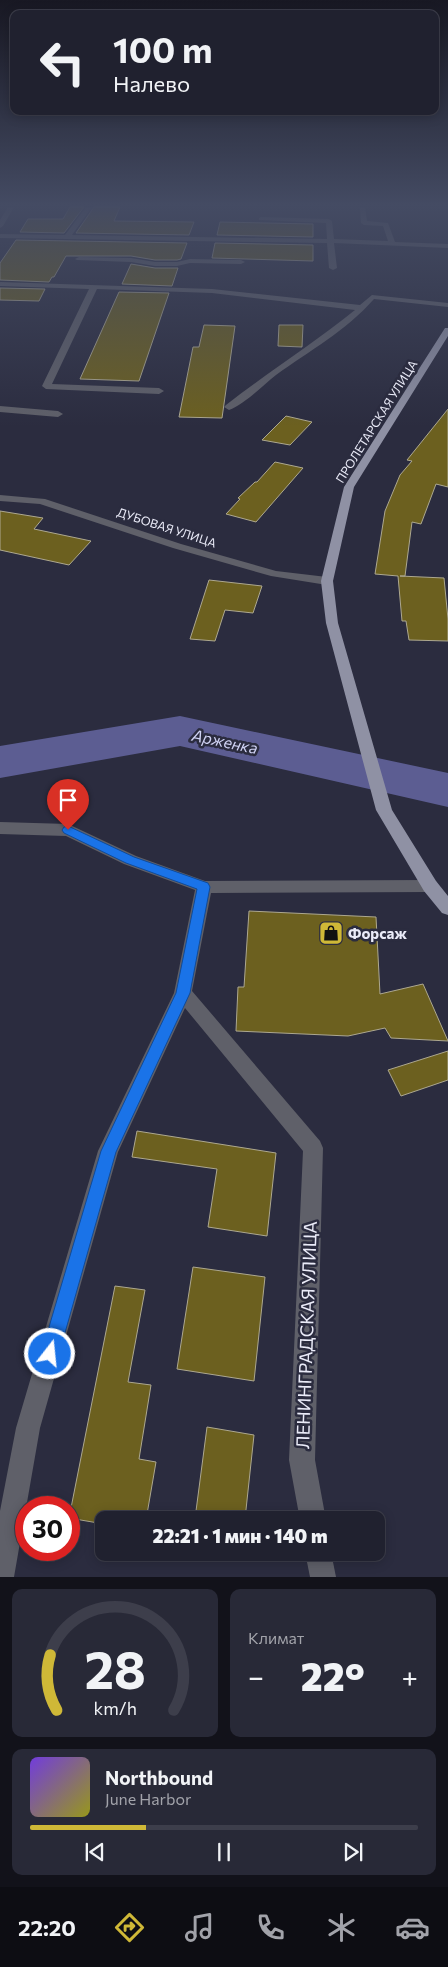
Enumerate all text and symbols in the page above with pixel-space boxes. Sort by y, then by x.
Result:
text: 100 m [113,27,213,70]
icon: left [30,30,95,95]
text: Налево [113,70,190,97]
street label: ПРОЛЕТАРСКАЯ УЛИЦА [332,357,420,485]
street label: ДУБОВАЯ УЛИЦА [116,504,218,550]
water label: Арженка [189,725,260,757]
pin [47,779,89,830]
icon: arrive [54,786,82,814]
shop icon: Форсаж [318,920,344,946]
place label: Форсаж [348,924,407,942]
street label: ЛЕНИНГРАДСКАЯ УЛИЦА [291,1221,321,1449]
position arrow [23,1327,75,1379]
speed limit sign: 30 [15,1496,80,1561]
text: 22:21 · 1 мин · 140 m [153,1524,328,1547]
text: Климат [248,1628,304,1647]
text: 28 [84,1636,146,1700]
text: 22° [301,1652,365,1699]
text: − [248,1659,264,1693]
text: + [402,1659,418,1693]
text: km/h [93,1697,137,1719]
text: Northbound [105,1766,213,1789]
text: June Harbor [105,1789,191,1808]
icon: previous [81,1838,109,1866]
icon: pause [210,1838,238,1866]
icon: next [339,1838,367,1866]
icon: directions [112,1910,147,1945]
icon: music [182,1910,217,1945]
icon: phone [253,1910,288,1945]
icon: climate [324,1910,359,1945]
icon: car [395,1910,430,1945]
text: 22:20 [18,1914,76,1941]

